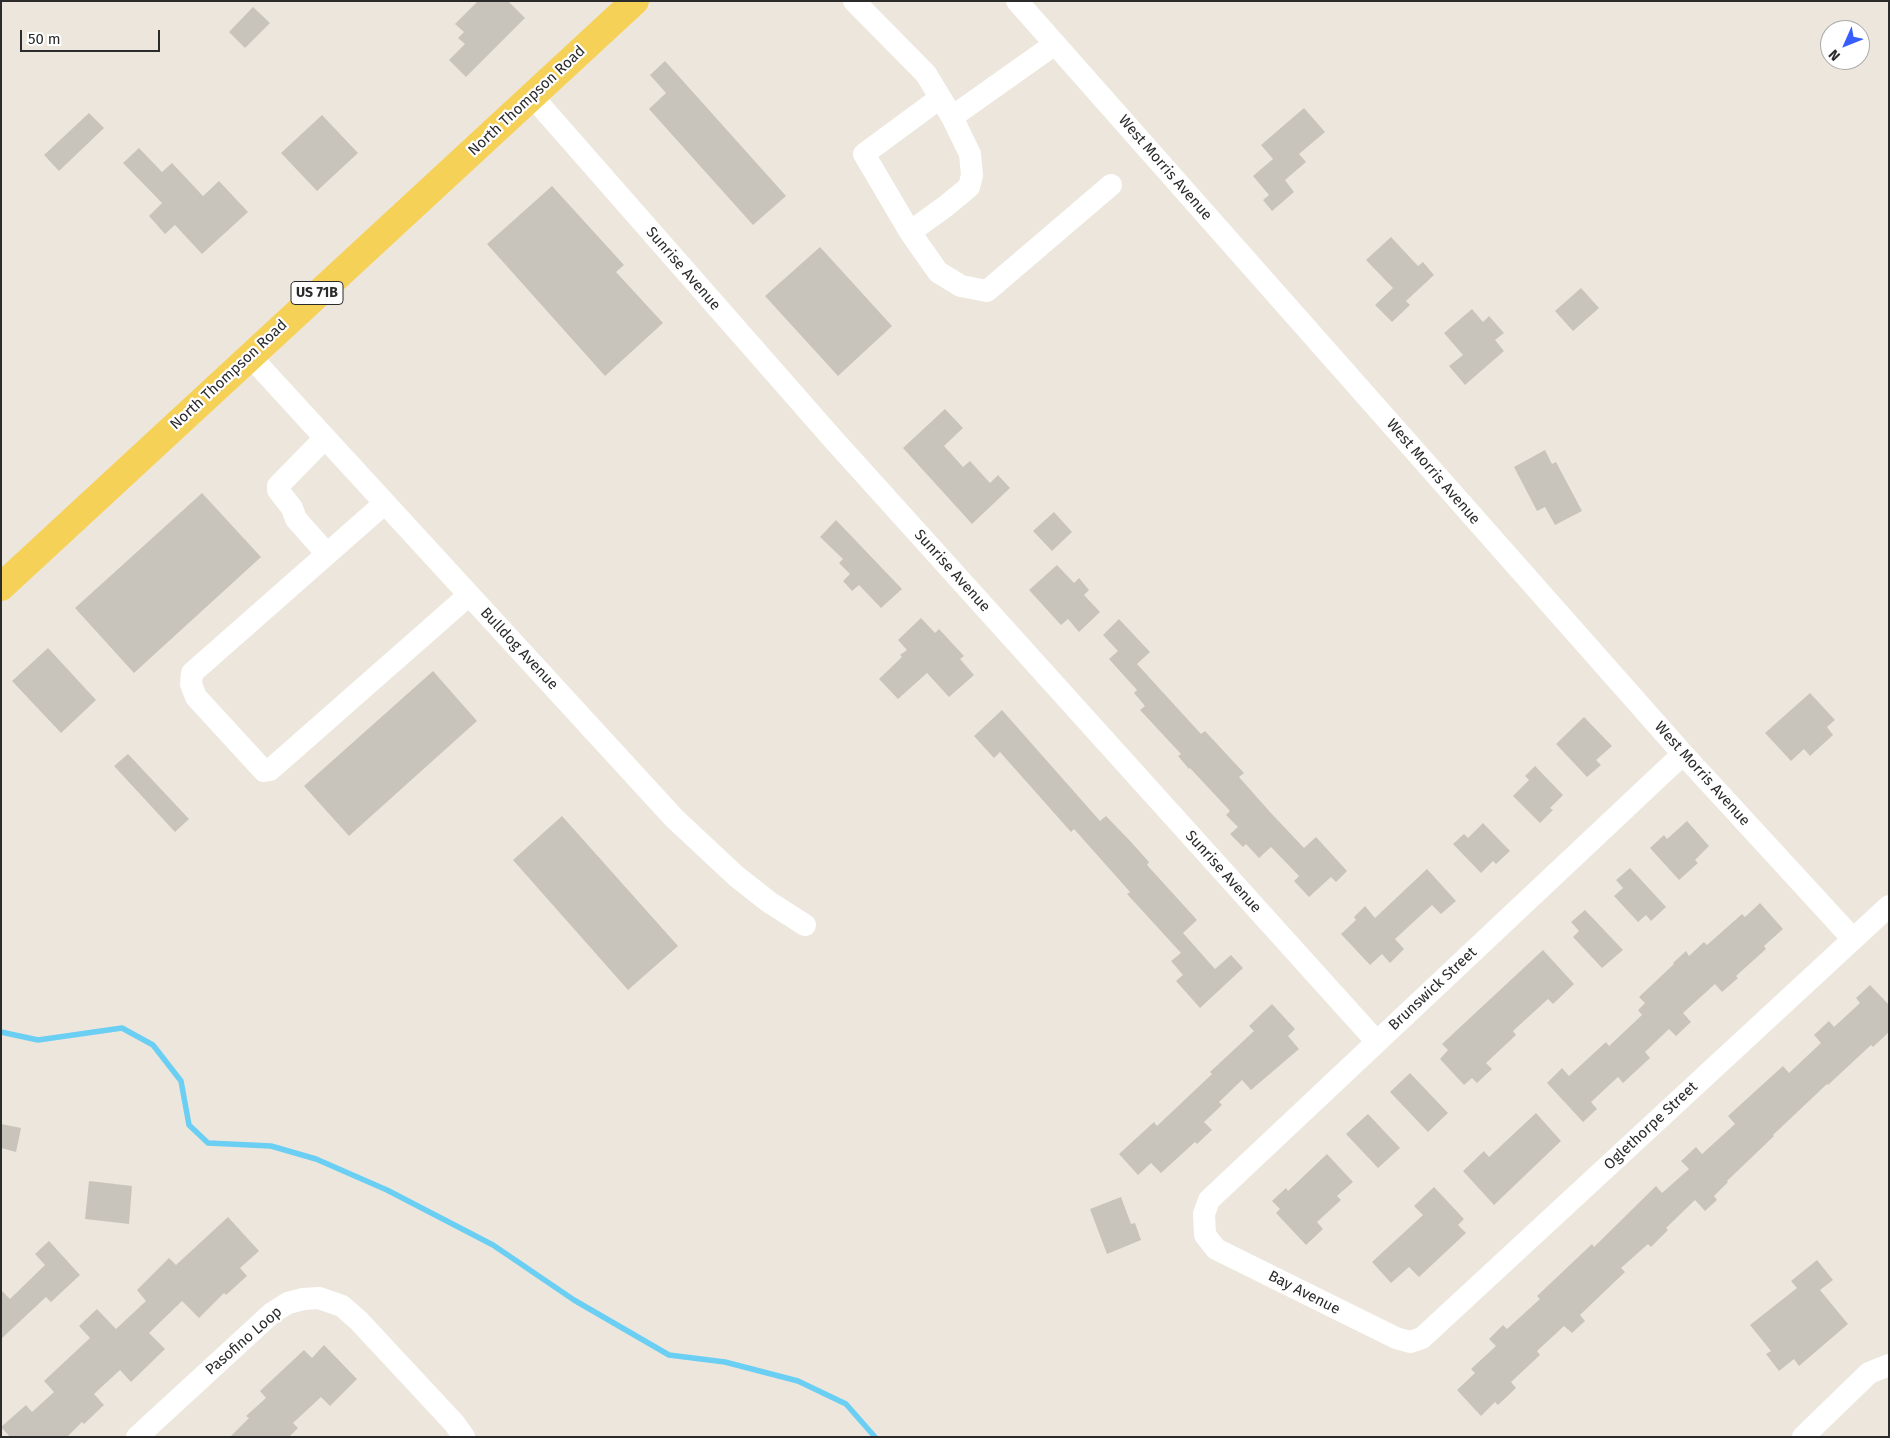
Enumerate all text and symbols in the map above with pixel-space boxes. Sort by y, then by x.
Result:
scale bar [22,20,162,52]
north arrow [1820,20,1870,70]
text: 50 m [28,30,61,48]
street label: North Thompson Road [465,42,589,160]
text: N [1825,46,1844,64]
street label: West Morris Avenue [1114,112,1216,224]
street label: Sunrise Avenue [642,224,724,314]
road number: US 71B [291,282,343,304]
street label: North Thompson Road [167,316,291,434]
street label: West Morris Avenue [1382,416,1484,528]
street label: Sunrise Avenue [910,526,994,616]
street label: Bulldog Avenue [476,604,562,694]
street label: West Morris Avenue [1651,718,1753,830]
street label: Sunrise Avenue [1181,827,1265,917]
street label: Brunswick Street [1385,944,1481,1034]
street label: Oglethorpe Street [1601,1078,1701,1174]
street label: Bay Avenue [1265,1267,1343,1319]
street label: Pasofino Loop [202,1303,286,1379]

